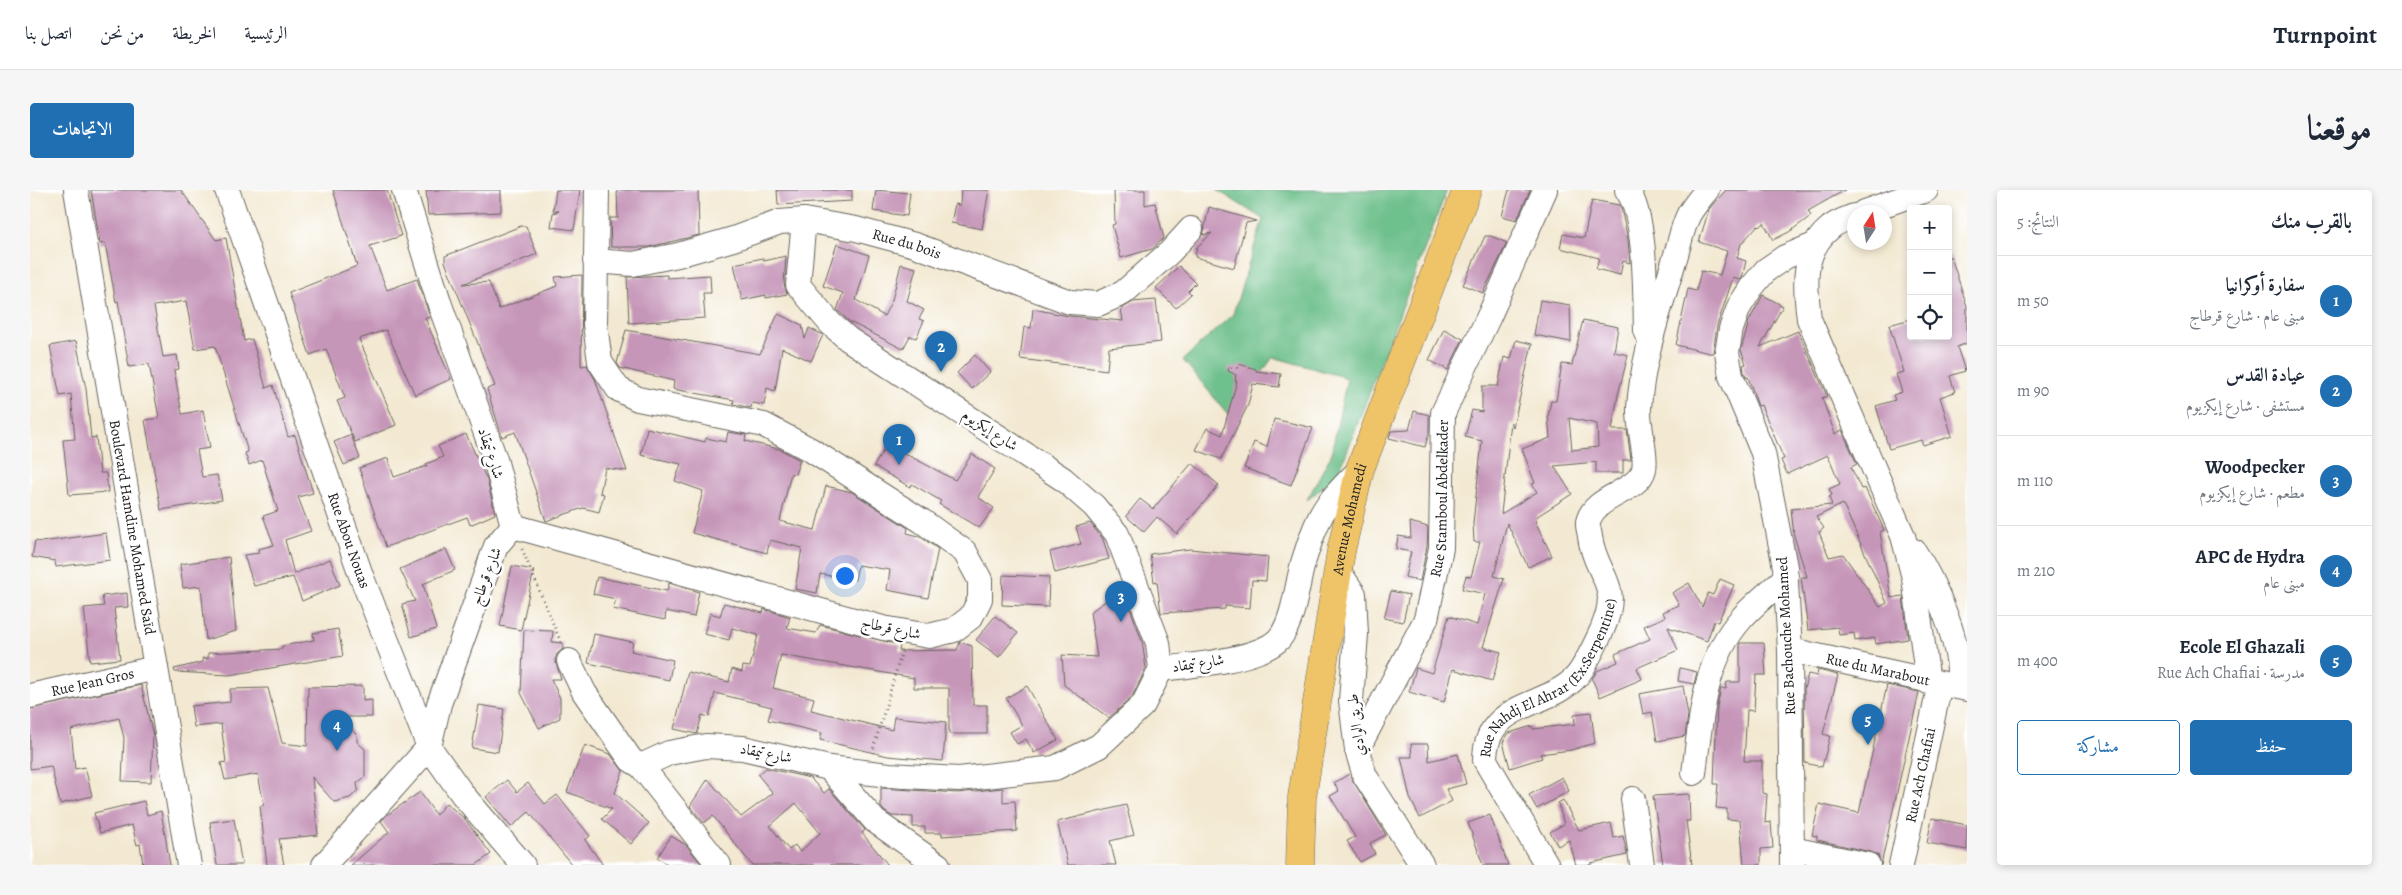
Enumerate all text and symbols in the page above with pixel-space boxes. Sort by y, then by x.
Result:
text: Turnpoint [2273,19,2377,51]
text: اتصل بنا [25,21,72,45]
text: من نحن [100,21,144,45]
text: الخريطة [172,21,216,45]
text: الرئيسية [244,21,287,45]
button: الاتجاهات [30,103,134,158]
text: موقعنا [2307,103,2372,151]
north arrow [1847,205,1892,250]
map controls [1907,205,1952,340]
button: + [1907,205,1952,250]
text: بالقرب منك [2271,207,2352,235]
text: النتائج: 5 [2017,211,2059,233]
street label: Rue du bois [870,224,944,264]
button: − [1907,250,1952,295]
text: سفارة أوكرانيا [2225,272,2305,298]
text: 50 m [2017,290,2049,312]
text: 1 [2333,290,2339,312]
button: locate [1907,295,1952,340]
text: مبنى عام · شارع قرطاج [2189,305,2305,327]
pin: 2 [925,331,957,372]
text: عيادة القدس [2226,362,2305,388]
text: 90 m [2017,380,2049,402]
text: 2 [2332,380,2340,402]
text: مستشفى · شارع إيكزيوم [2186,395,2305,417]
street label: شارع إيكزيوم [957,404,1022,458]
street label: Boulevard Hamdine Mohamed Saïd [105,418,160,637]
street label: Rue Stamboul Abdelkader [1425,419,1453,579]
pin: 1 [883,424,915,465]
street label: شارع تيمقاد [471,425,509,482]
text: Woodpecker [2205,454,2305,480]
street label: Avenue Mohamedi [1327,460,1371,577]
text: 110 m [2017,470,2053,492]
text: 3 [2333,470,2339,492]
text: مطعم · شارع إيكزيوم [2199,482,2305,504]
street label: Rue Abou Nouas [323,490,375,591]
street label: شارع قرطاج [466,544,509,609]
text: APC de Hydra [2196,544,2305,570]
street label: Rue Bachouche Mohamed [1772,555,1800,716]
text: 210 m [2017,560,2055,582]
text: 4 [2332,560,2340,582]
your location [832,563,858,589]
text: مبنى عام [2263,572,2305,594]
pin: 3 [1105,581,1137,622]
street label: Rue Nahdj El Ahrar (Ex:Serpentine) [1475,598,1620,758]
street label: شارع قرطاج [859,612,923,647]
text: Ecole El Ghazali [2179,634,2305,660]
street label: Rue du Marabout [1824,648,1932,691]
street label: شارع تيمقاد [1170,649,1226,680]
text: 400 m [2017,650,2058,672]
text: 5 [2333,650,2339,672]
text: مدرسة · Rue Ach Chafiai [2157,662,2305,684]
street label: Rue Jean Gros [49,663,136,701]
street label: طريق الوادي [1342,692,1372,757]
pin: 5 [1852,704,1884,745]
pin: 4 [321,710,353,751]
button: مشاركة [2017,720,2180,775]
button: حفظ [2190,720,2352,775]
street label: Rue Ach Chafiai [1900,726,1940,825]
street label: شارع تيمقاد [738,738,794,771]

